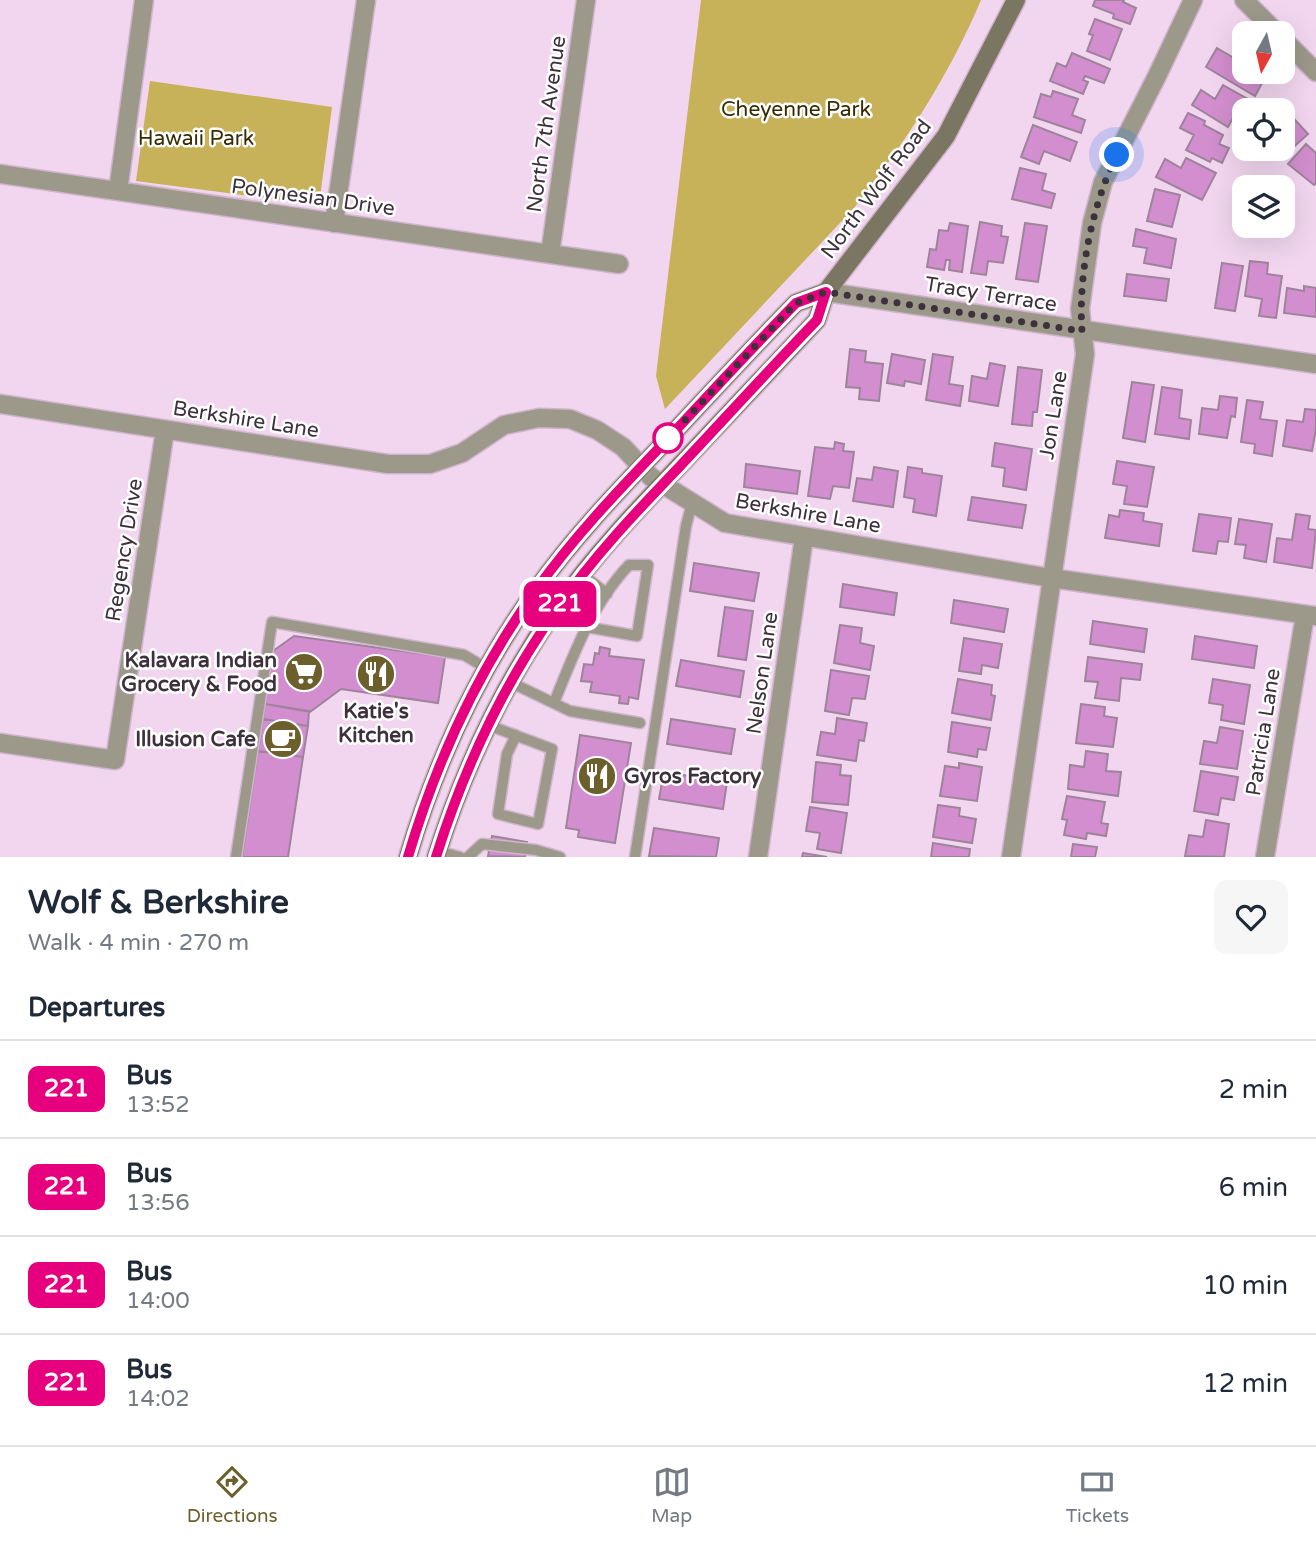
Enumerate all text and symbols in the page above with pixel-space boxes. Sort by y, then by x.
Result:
north arrow [1232,21,1295,84]
map controls [1232,21,1295,238]
street label: North 7th Avenue [522,34,571,214]
park label: Cheyenne Park [721,97,871,122]
button: locate [1232,98,1295,161]
street label: North Wolf Road [816,115,937,264]
park label: Hawaii Park [138,126,254,151]
your location [1099,137,1134,172]
street label: Polynesian Drive [230,174,396,221]
button: layers [1232,175,1295,238]
street label: Tracy Terrace [923,272,1059,317]
street label: Jon Lane [1034,369,1073,461]
street label: Berkshire Lane [171,396,321,443]
unlabelled marker [653,423,683,453]
street label: Regency Drive [101,477,148,623]
street label: Berkshire Lane [733,488,883,539]
line badge: 221 [520,581,600,627]
text: 221 [537,589,583,618]
street label: Nelson Lane [742,610,783,736]
place label: Kalavara Indian Grocery & Food [121,648,277,697]
supermarket icon: Kalavara Indian Grocery & Food [283,651,325,693]
restaurant icon: Katie's Kitchen [355,653,397,695]
street label: Patricia Lane [1241,666,1286,798]
place label: Katie's Kitchen [338,699,414,748]
cafe icon: Illusion Cafe [262,718,304,760]
place label: Illusion Cafe [135,727,256,752]
restaurant icon: Gyros Factory [576,755,618,797]
place label: Gyros Factory [624,764,762,789]
button: heart [1214,880,1288,954]
text: Wolf & Berkshire [28,883,289,922]
text: Walk · 4 min · 270 m [28,929,249,957]
text: Departures [28,992,165,1023]
text: Bus [126,1060,172,1091]
text: 221 [44,1074,89,1103]
text: 2 min [1219,1074,1288,1105]
text: 13:52 [126,1091,190,1119]
text: Bus [126,1158,172,1189]
text: 221 [44,1172,89,1201]
text: 6 min [1219,1172,1288,1203]
text: 13:56 [126,1189,190,1217]
text: Bus [126,1256,172,1287]
text: 221 [44,1270,89,1299]
text: 10 min [1202,1270,1288,1301]
text: 14:00 [126,1287,190,1315]
text: Bus [126,1354,172,1385]
text: 221 [44,1368,89,1397]
text: 12 min [1202,1368,1288,1399]
text: 14:02 [126,1385,190,1413]
tab: Directions [187,1463,278,1527]
tab: Map [651,1463,692,1527]
tab: Tickets [1066,1463,1129,1527]

